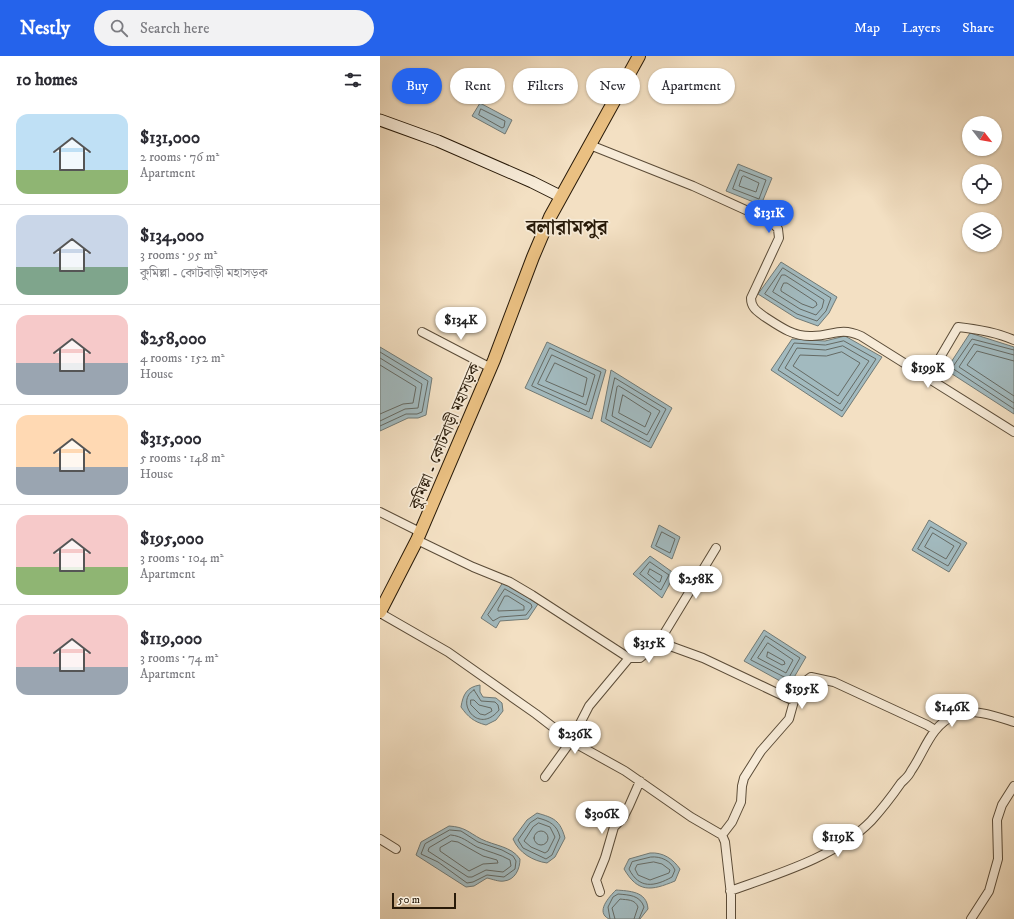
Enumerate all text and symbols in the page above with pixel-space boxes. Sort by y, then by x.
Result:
search box [94,10,374,46]
text: Nestly [20,17,70,40]
icon: search [108,17,130,39]
text: Search here [140,19,209,38]
text: Map [854,19,880,37]
text: Layers [902,19,940,37]
text: Share [962,19,994,37]
chip: Buy [392,68,442,104]
chip: Rent [450,68,505,104]
chip: Filters [513,68,578,104]
chip: New [586,68,640,104]
chip: Apartment [648,68,735,104]
text: 10 homes [16,69,78,91]
icon: filters [342,69,364,91]
north arrow [962,116,1002,156]
map controls [962,116,1002,252]
text: $131,000 [140,127,200,149]
icon: home [48,130,96,178]
text: 2 rooms · 76 m² [140,149,219,165]
button: locate [962,164,1002,204]
text: Apartment [140,165,195,181]
pin: $131K [741,200,797,234]
text: $131K [754,205,784,221]
button: layers [962,212,1002,252]
district label: বলারামপুর [525,216,609,241]
text: $134,000 [140,225,204,247]
icon: home [48,231,96,279]
text: 3 rooms · 95 m² [140,247,217,263]
text: কুমিল্লা - কোটবাড়ী মহাসড়ক [140,265,268,281]
pin: $134K [433,307,489,341]
text: $134K [444,312,478,328]
text: $258,000 [140,328,206,350]
icon: home [48,331,96,379]
text: 4 rooms · 152 m² [140,350,224,366]
pin: $199K [900,355,956,389]
street label: কুমিল্লা - কোটবাড়ী মহাসড়ক [405,360,485,513]
text: $199K [911,360,945,376]
text: House [140,366,173,382]
text: $315,000 [140,428,202,450]
icon: home [48,431,96,479]
text: 5 rooms · 148 m² [140,450,225,466]
text: House [140,466,173,482]
text: $195,000 [140,528,204,550]
icon: home [48,531,96,579]
text: 3 rooms · 104 m² [140,550,223,566]
text: Apartment [140,566,195,582]
pin: $258K [668,566,724,600]
text: $258K [678,571,714,587]
text: $119,000 [140,628,202,650]
pin: $315K [621,630,677,664]
icon: home [48,631,96,679]
text: $315K [633,635,665,651]
text: 3 rooms · 74 m² [140,650,218,666]
text: Apartment [140,666,195,682]
pin: $195K [774,676,830,710]
text: $195K [785,681,819,697]
pin: $146K [924,694,980,728]
text: $146K [934,699,970,715]
pin: $236K [547,721,603,755]
text: $236K [558,726,592,742]
pin: $306K [574,801,630,835]
text: $306K [585,806,619,822]
pin: $119K [810,824,866,858]
text: $119K [822,829,854,845]
scale bar [392,891,456,910]
text: 50 m [398,893,420,907]

